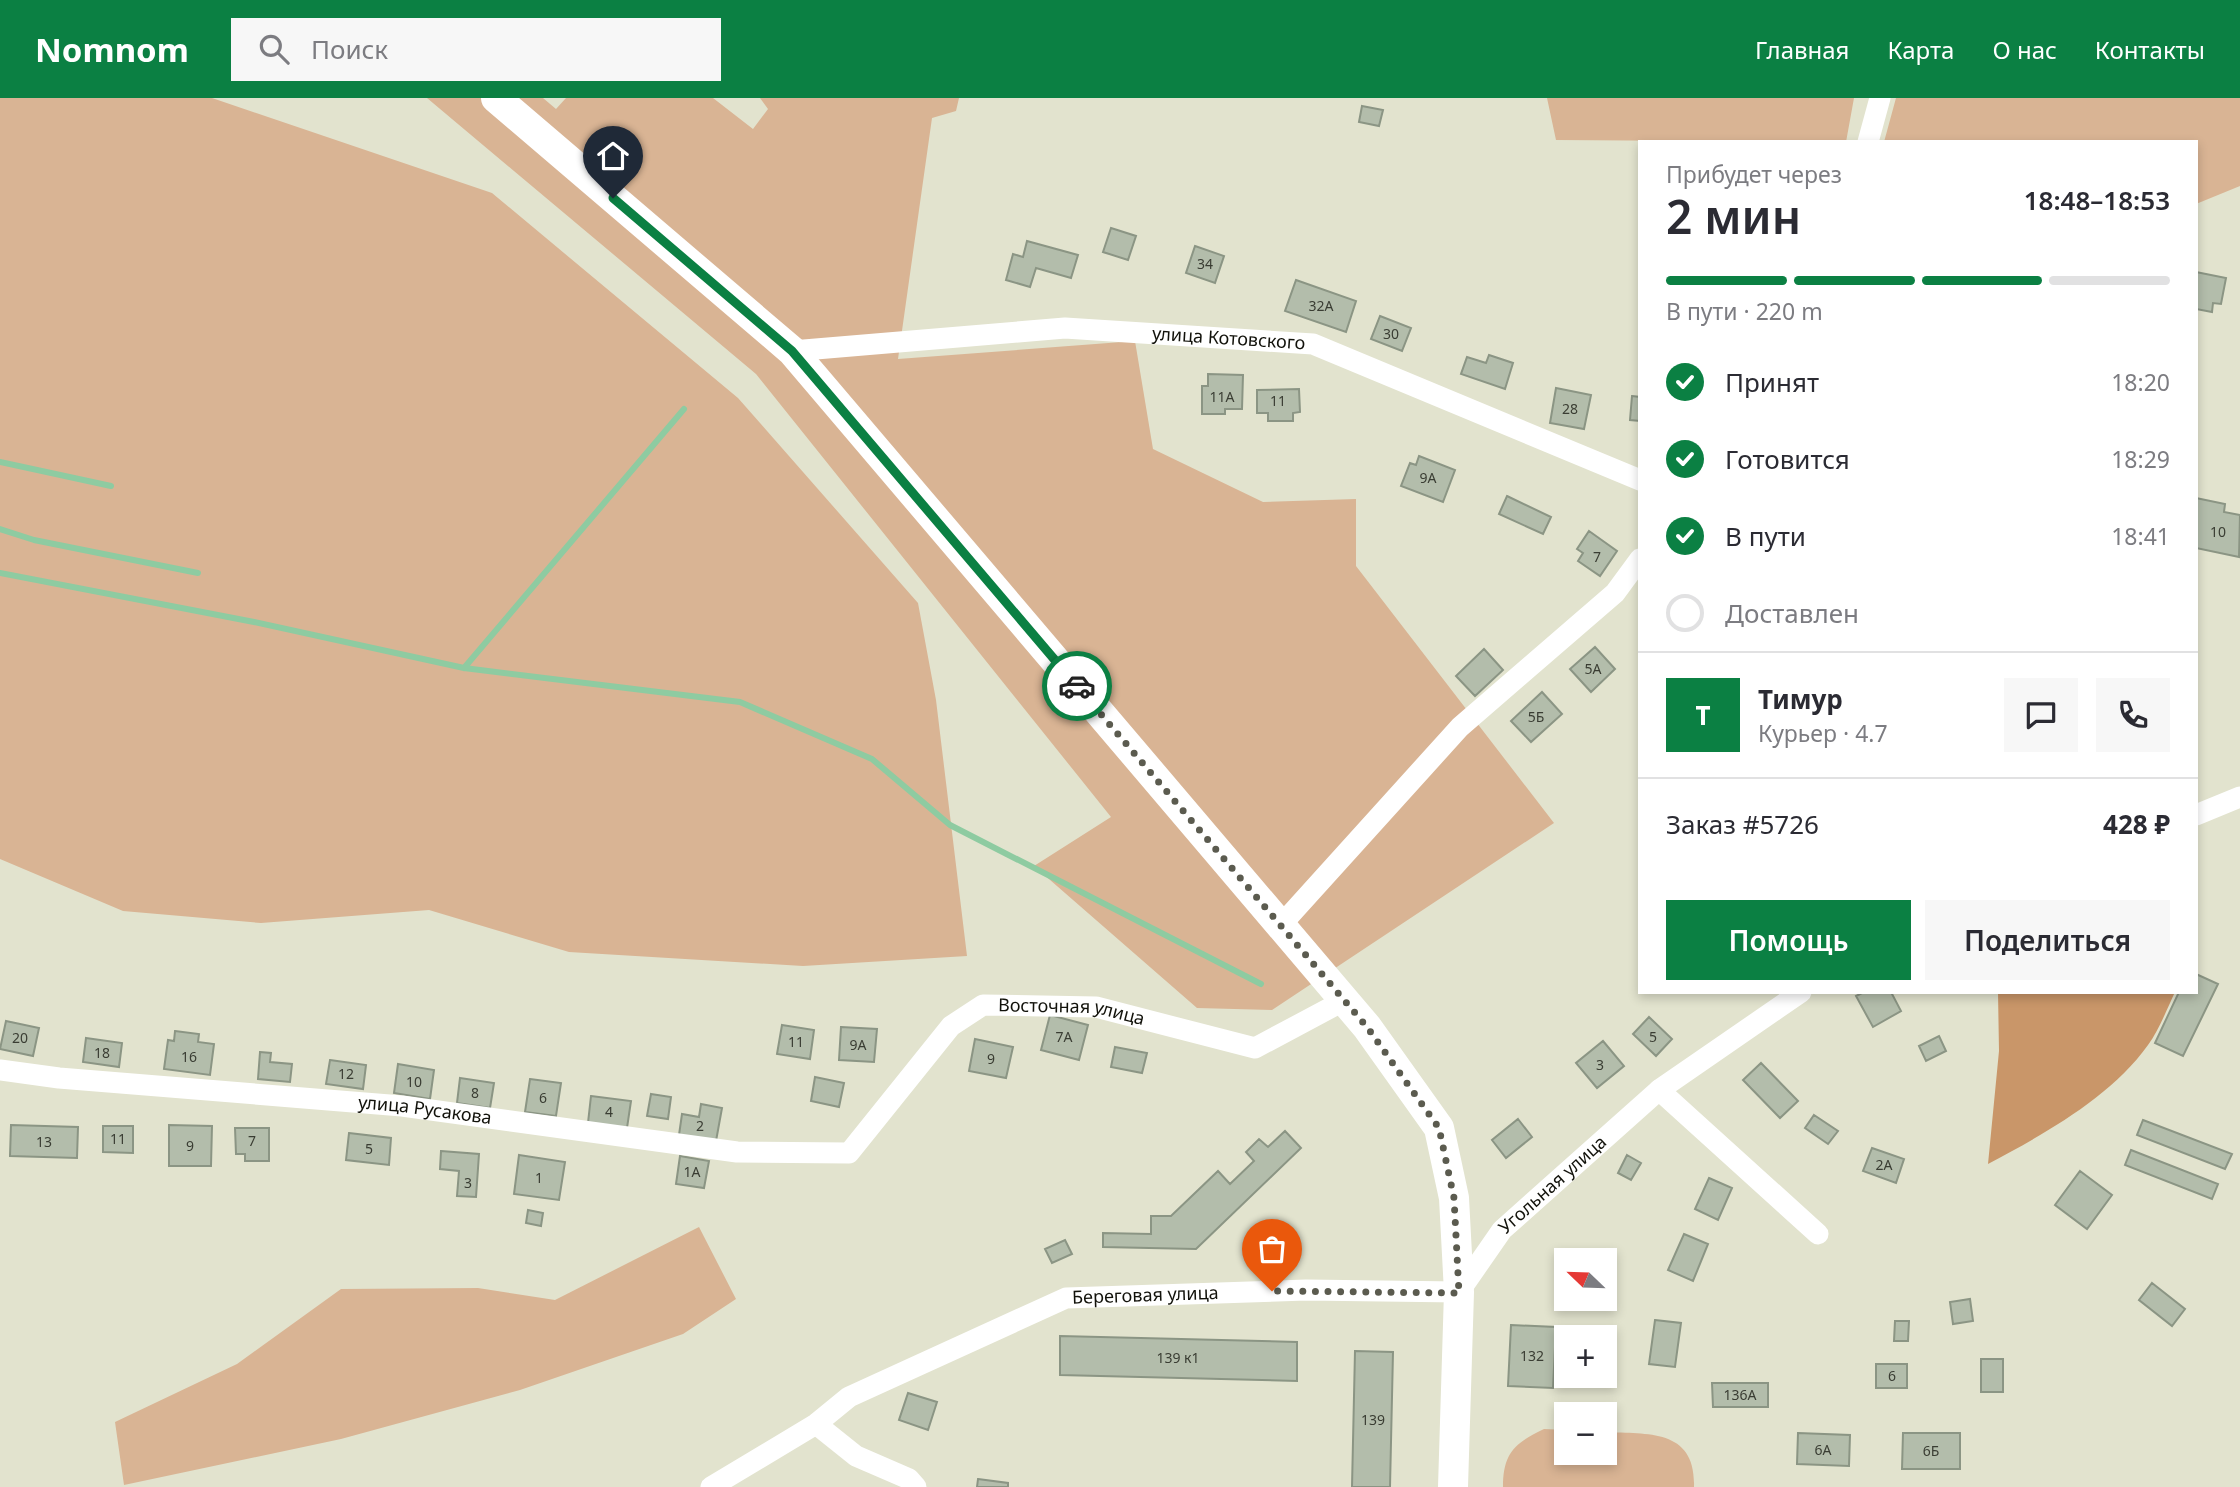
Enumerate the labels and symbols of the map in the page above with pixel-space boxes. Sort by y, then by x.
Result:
pin [583,126,643,198]
house number: 34 [1197,254,1213,273]
house number: 32А [1309,296,1334,315]
street label: улица Котовского [1151,321,1306,354]
house number: 30 [1383,324,1399,343]
house number: 11А [1210,387,1235,406]
house number: 11 [1270,391,1286,410]
house number: 28 [1562,399,1578,418]
house number: 9А [1420,468,1437,487]
house number: 10 [2210,522,2226,541]
house number: 7 [1593,547,1601,566]
courier [1042,651,1112,721]
house number: 5А [1585,659,1602,678]
house number: 5Б [1528,707,1544,726]
street label: Восточная улица [998,992,1148,1030]
house number: 7А [1056,1027,1073,1046]
house number: 5 [1649,1027,1657,1046]
house number: 20 [12,1028,28,1047]
house number: 11 [788,1032,804,1051]
house number: 9А [850,1035,867,1054]
house number: 18 [94,1043,110,1062]
house number: 16 [181,1047,197,1066]
house number: 9 [987,1049,995,1068]
house number: 3 [1596,1055,1604,1074]
house number: 12 [338,1064,354,1083]
house number: 10 [406,1072,422,1091]
house number: 8 [471,1083,479,1102]
house number: 6 [539,1088,547,1107]
street label: улица Русакова [357,1089,493,1129]
house number: 4 [605,1102,613,1121]
house number: 2 [696,1116,704,1135]
house number: 11 [110,1129,126,1148]
street label: Угольная улица [1493,1130,1611,1239]
house number: 7 [248,1131,256,1150]
house number: 13 [36,1132,52,1151]
house number: 9 [186,1136,194,1155]
house number: 5 [365,1139,373,1158]
house number: 2А [1876,1155,1893,1174]
house number: 1А [684,1162,701,1181]
house number: 1 [535,1168,543,1187]
house number: 3 [464,1173,472,1192]
pin [1242,1219,1302,1291]
north arrow [1554,1248,1617,1311]
street label: Береговая улица [1072,1280,1219,1309]
house number: 132 [1520,1346,1544,1365]
house number: 139 к1 [1156,1348,1200,1367]
house number: 6 [1888,1366,1896,1385]
house number: 136А [1724,1385,1757,1404]
house number: 139 [1361,1410,1385,1429]
house number: 6А [1815,1440,1832,1459]
house number: 6Б [1923,1441,1939,1460]

